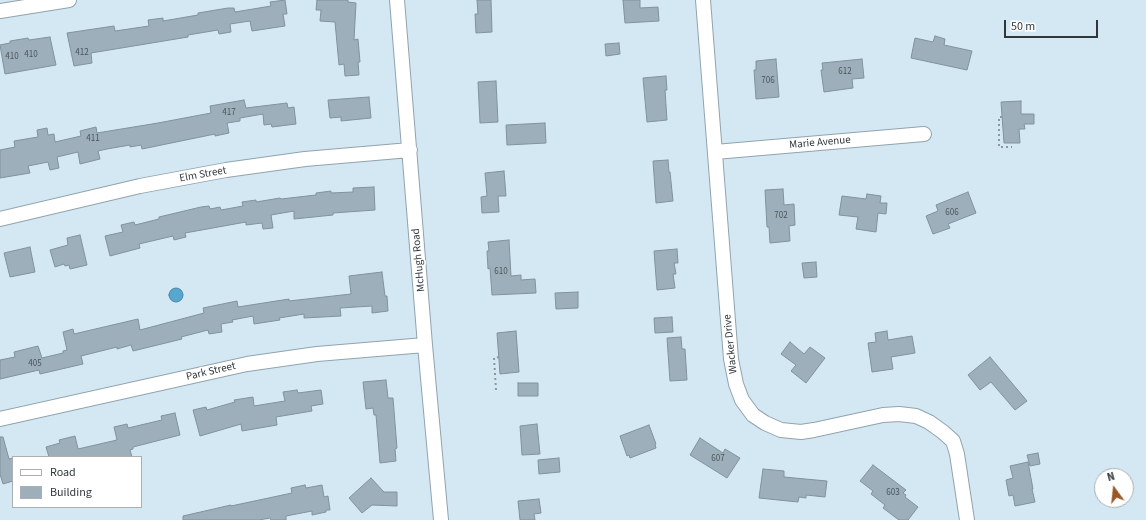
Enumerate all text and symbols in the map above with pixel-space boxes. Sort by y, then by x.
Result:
scale bar [1006,12,1100,38]
text: 50 m [1011,18,1035,35]
house number: 412 [75,48,89,58]
house number: 410 [24,50,38,60]
house number: 410 [5,52,19,62]
house number: 612 [838,67,852,77]
house number: 706 [761,76,775,86]
house number: 417 [222,108,236,118]
house number: 411 [86,134,100,144]
street label: Marie Avenue [789,134,851,152]
street label: Elm Street [178,164,228,186]
house number: 606 [945,208,959,218]
house number: 702 [774,211,788,221]
street label: McHugh Road [410,228,428,292]
house number: 610 [494,267,508,277]
street label: Wacker Drive [721,314,741,374]
house number: 405 [28,359,42,369]
street label: Park Street [185,360,237,384]
house number: 607 [711,454,725,464]
legend [12,456,142,508]
text: Road [50,464,76,481]
north arrow [1094,468,1134,508]
text: N [1106,469,1116,485]
text: Building [50,484,92,501]
house number: 603 [886,488,900,498]

